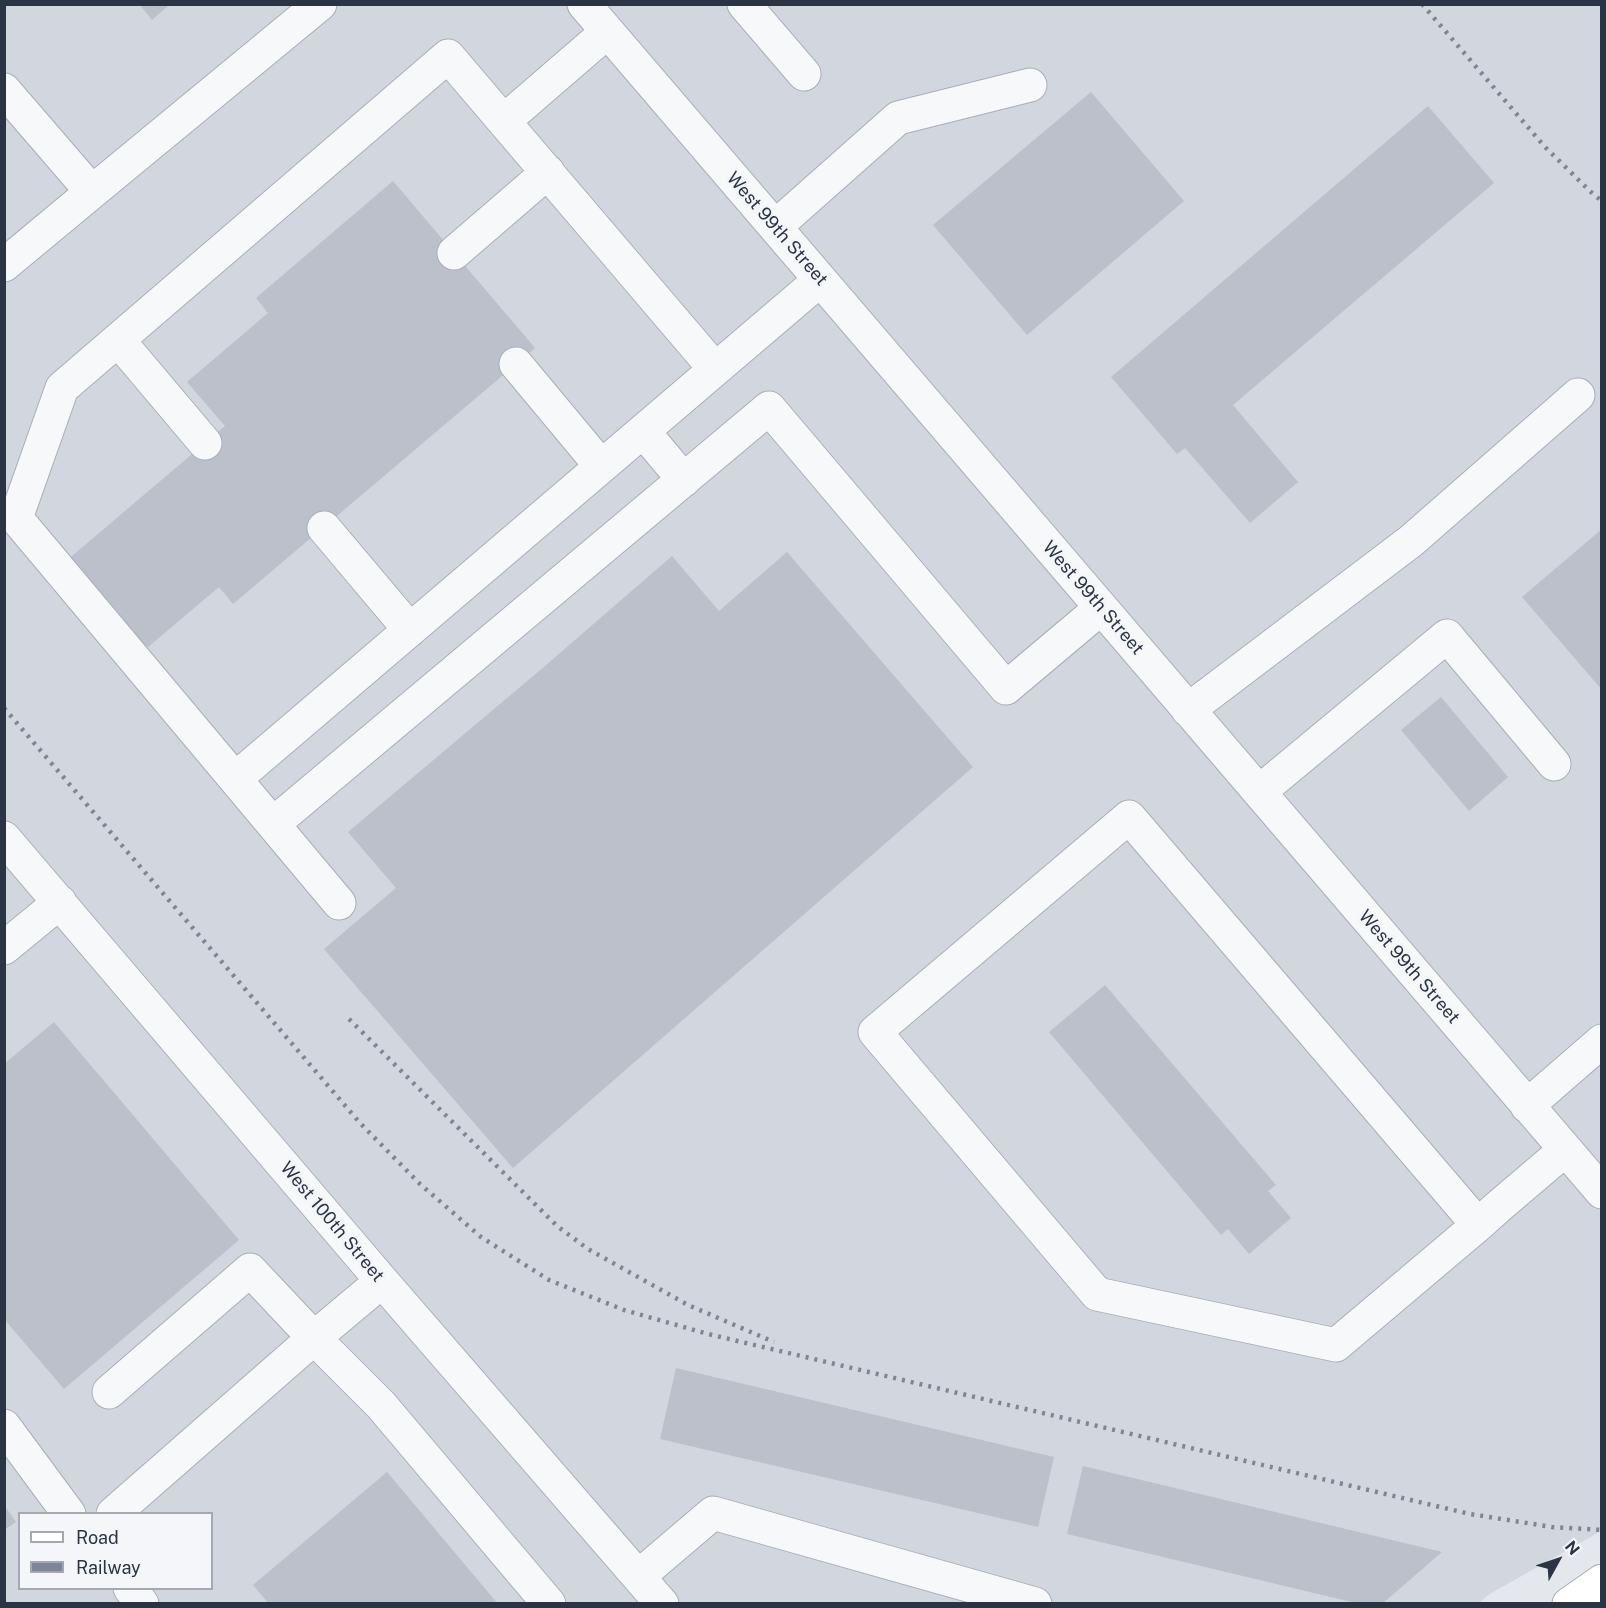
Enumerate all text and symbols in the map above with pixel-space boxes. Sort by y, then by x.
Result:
street label: West 99th Street [722,168,832,290]
street label: West 99th Street [1038,537,1148,659]
street label: West 99th Street [1354,906,1464,1028]
street label: West 100th Street [275,1157,389,1287]
legend [18,1512,213,1590]
text: Road [76,1527,119,1548]
north arrow [1528,1530,1588,1590]
text: N [1561,1537,1583,1559]
text: Railway [76,1557,141,1578]

